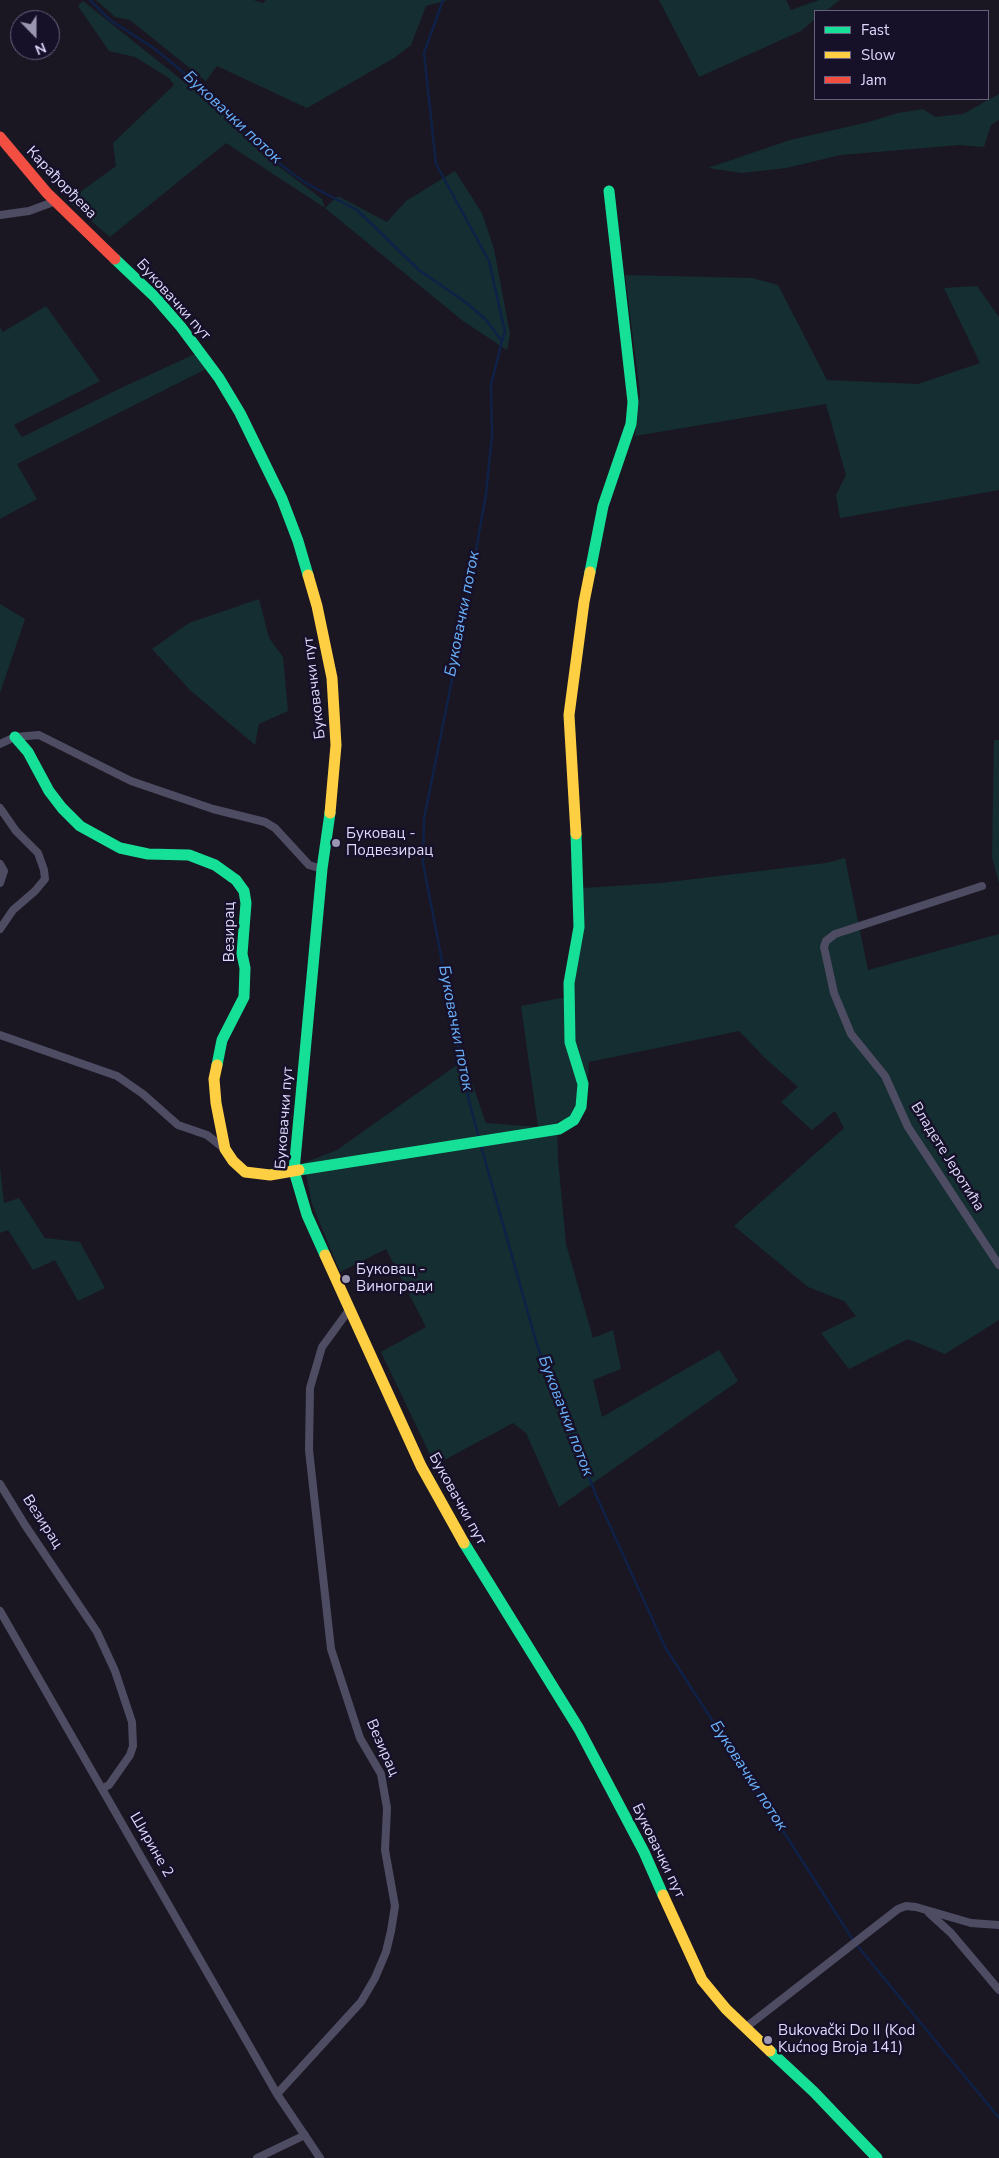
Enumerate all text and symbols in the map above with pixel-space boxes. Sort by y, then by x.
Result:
north arrow [10,10,60,60]
legend [814,10,989,100]
text: Fast [861,20,889,40]
text: N [32,38,49,59]
text: Slow [861,45,895,65]
water label: Буковачки поток [179,68,285,168]
text: Jam [861,70,887,90]
street label: Карађорђева [22,143,100,223]
street label: Буковачки пут [132,256,214,344]
water label: Буковачки поток [441,550,485,678]
street label: Буковачки пут [300,636,330,740]
place label: Буковац - Подвезирац [346,825,433,860]
marker: Буковац - Подвезирац [330,837,342,849]
street label: Везирац [221,902,239,962]
water label: Буковачки поток [433,964,477,1092]
street label: Буковачки пут [272,1066,298,1170]
street label: Владете Јеротића [906,1099,988,1215]
place label: Буковац - Виногради [356,1261,433,1296]
marker: Буковац - Виногради [340,1273,352,1285]
water label: Буковачки поток [533,1353,597,1479]
street label: Буковачки пут [424,1450,490,1548]
street label: Везирац [18,1492,66,1552]
street label: Везирац [361,1717,403,1779]
water label: Буковачки поток [705,1717,791,1835]
street label: Буковачки пут [627,1801,689,1901]
street label: Ширине 2 [125,1809,177,1881]
place label: Bukovački Do II (Kod Kućnog Broja 141) [778,2022,915,2057]
marker: Bukovački Do II (Kod Kućnog Broja 141) [762,2034,774,2046]

